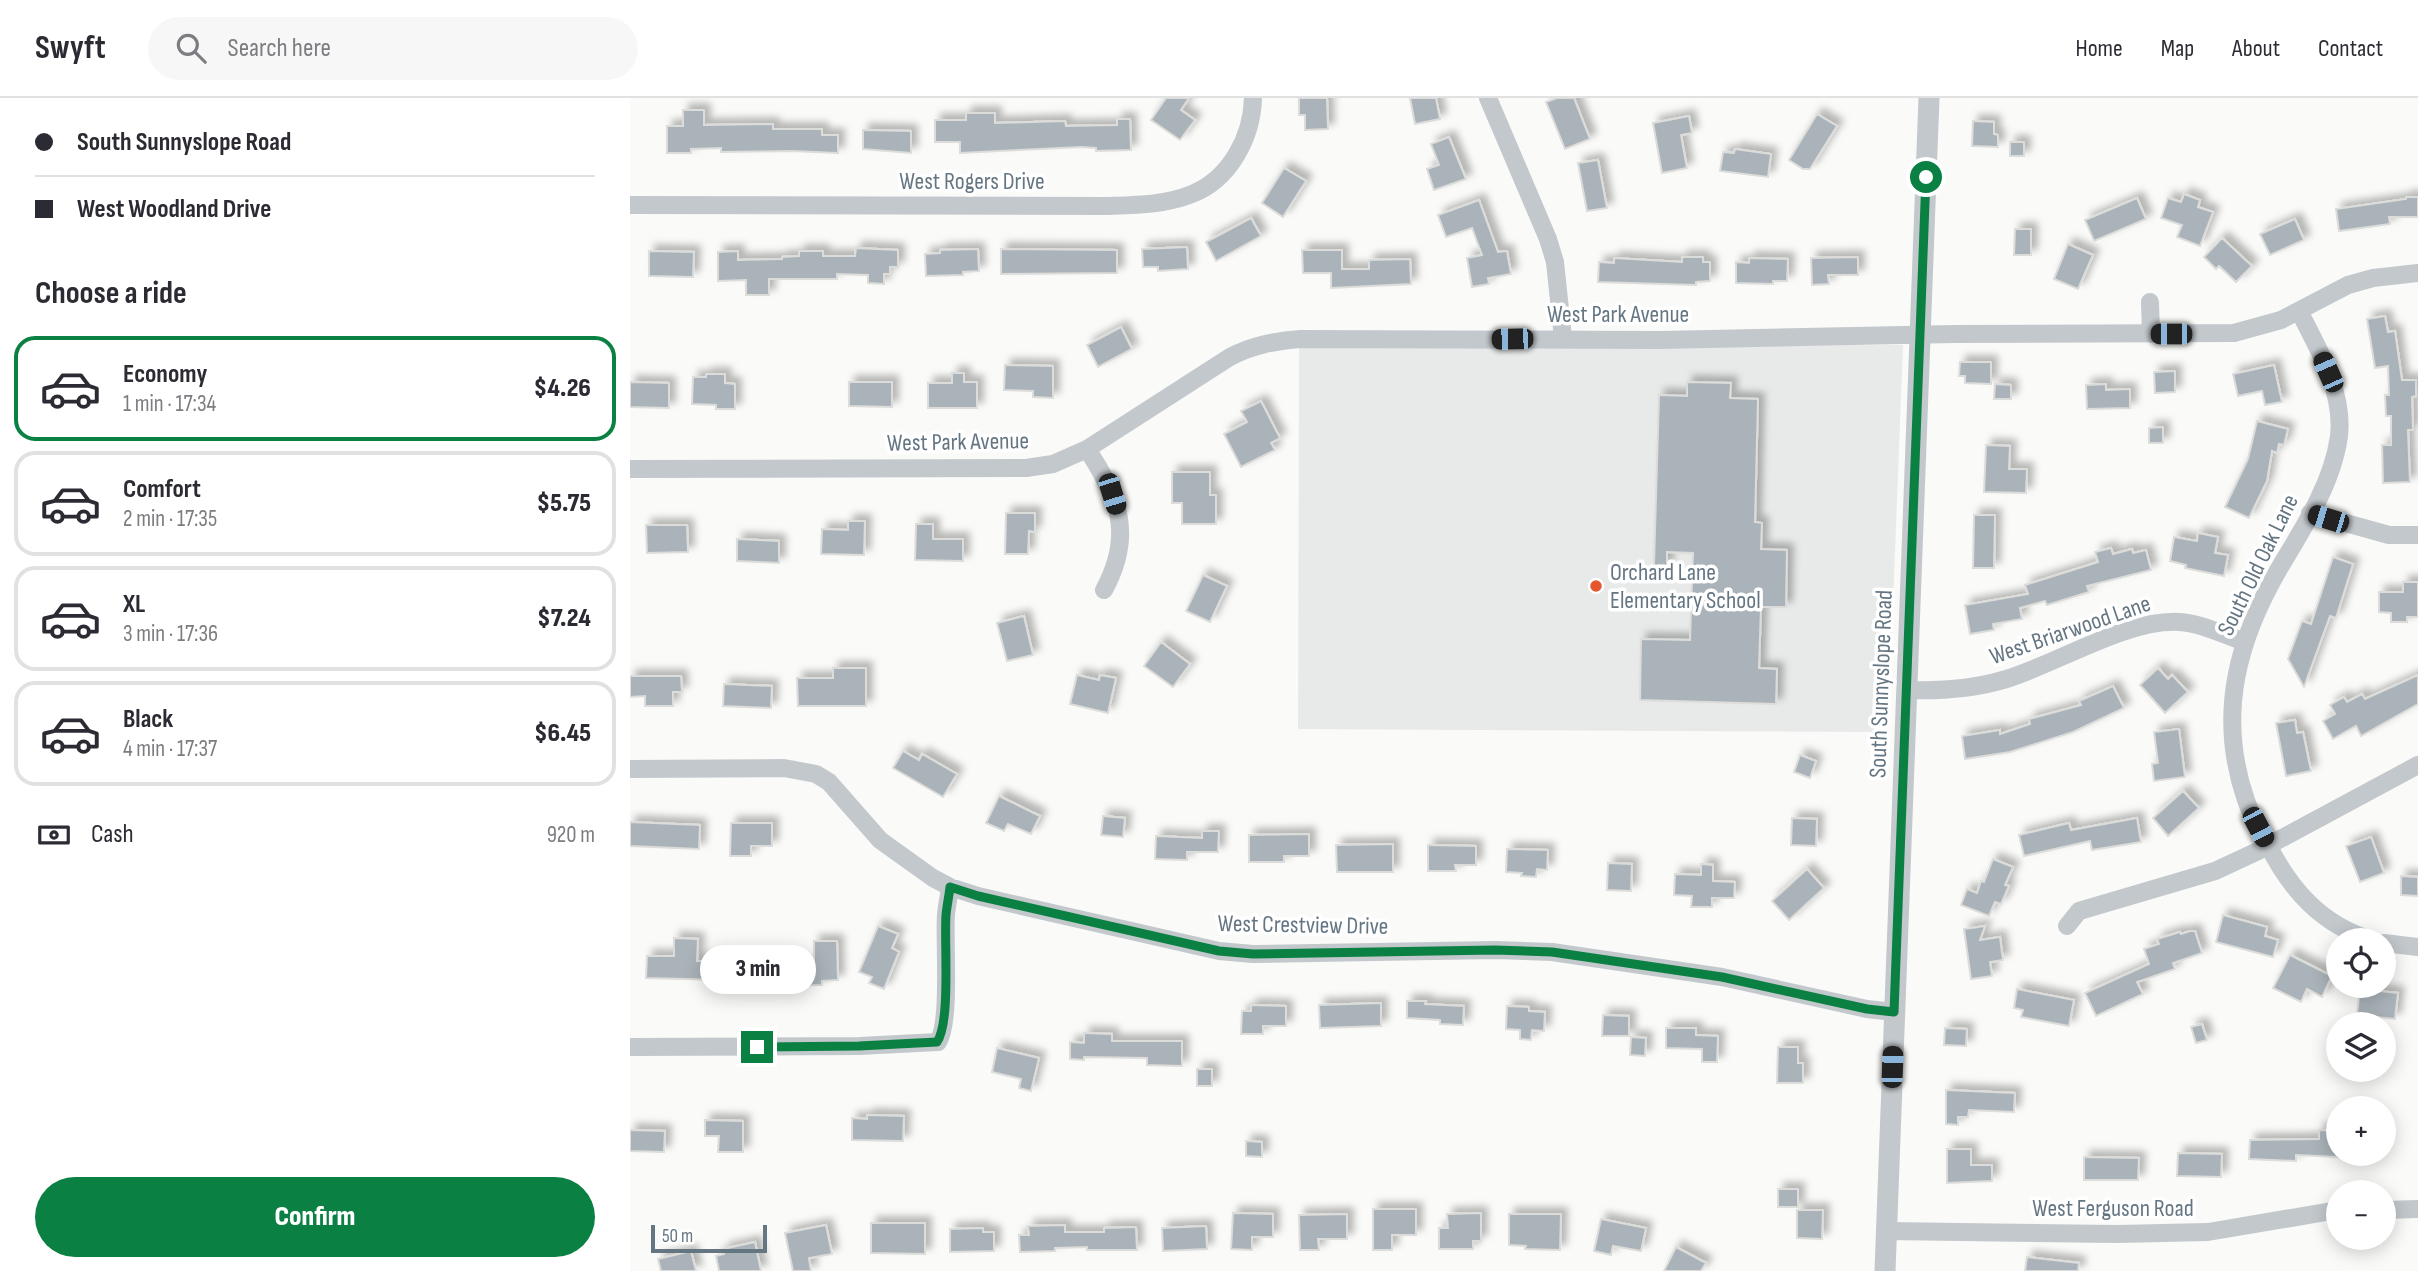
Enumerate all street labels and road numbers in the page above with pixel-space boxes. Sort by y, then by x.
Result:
street label: West Rogers Drive [899,167,1045,196]
street label: West Park Avenue [1547,300,1689,329]
street label: West Park Avenue [887,426,1029,458]
street label: South Old Oak Lane [2211,490,2305,640]
street label: South Sunnyslope Road [1863,589,1899,779]
street label: West Briarwood Lane [1986,589,2154,671]
street label: West Crestview Drive [1217,909,1389,941]
street label: West Ferguson Road [2032,1194,2194,1223]

